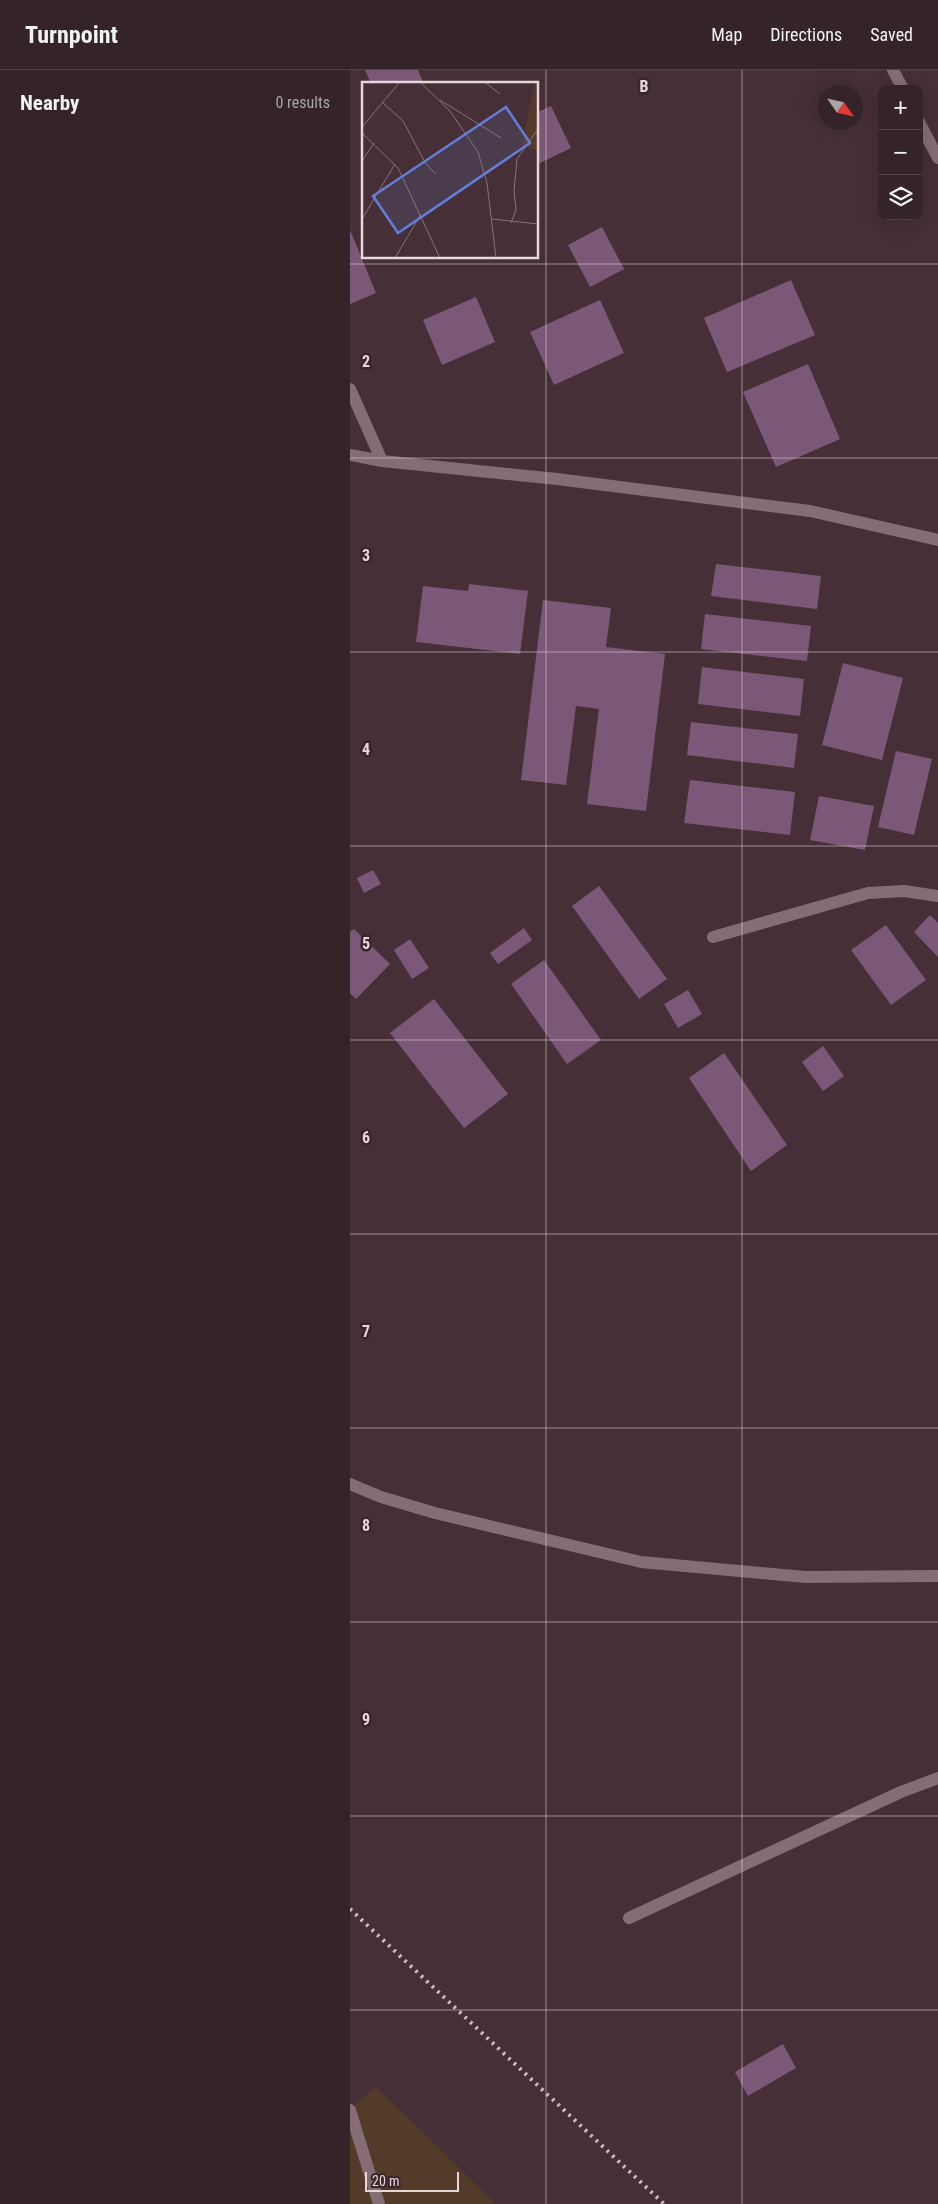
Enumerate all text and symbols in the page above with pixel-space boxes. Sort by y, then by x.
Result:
text: Turnpoint [25,21,118,49]
text: Map [711,24,742,45]
text: Directions [770,24,842,45]
text: Saved [870,24,913,45]
text: B [640,77,649,96]
inset map [362,82,539,259]
north arrow [818,85,863,130]
map controls [878,85,923,220]
button: + [878,85,923,130]
text: Nearby [20,91,79,115]
text: 0 results [275,93,330,112]
button: − [878,130,923,175]
button: layers [878,175,923,220]
text: 2 [362,352,370,371]
text: 3 [362,546,370,565]
text: 4 [362,740,370,759]
text: 5 [362,934,370,953]
text: 6 [362,1128,370,1147]
text: 7 [362,1322,370,1341]
text: 8 [362,1516,370,1535]
text: 9 [362,1710,370,1729]
scale bar [365,2169,459,2192]
text: 20 m [372,2173,400,2189]

